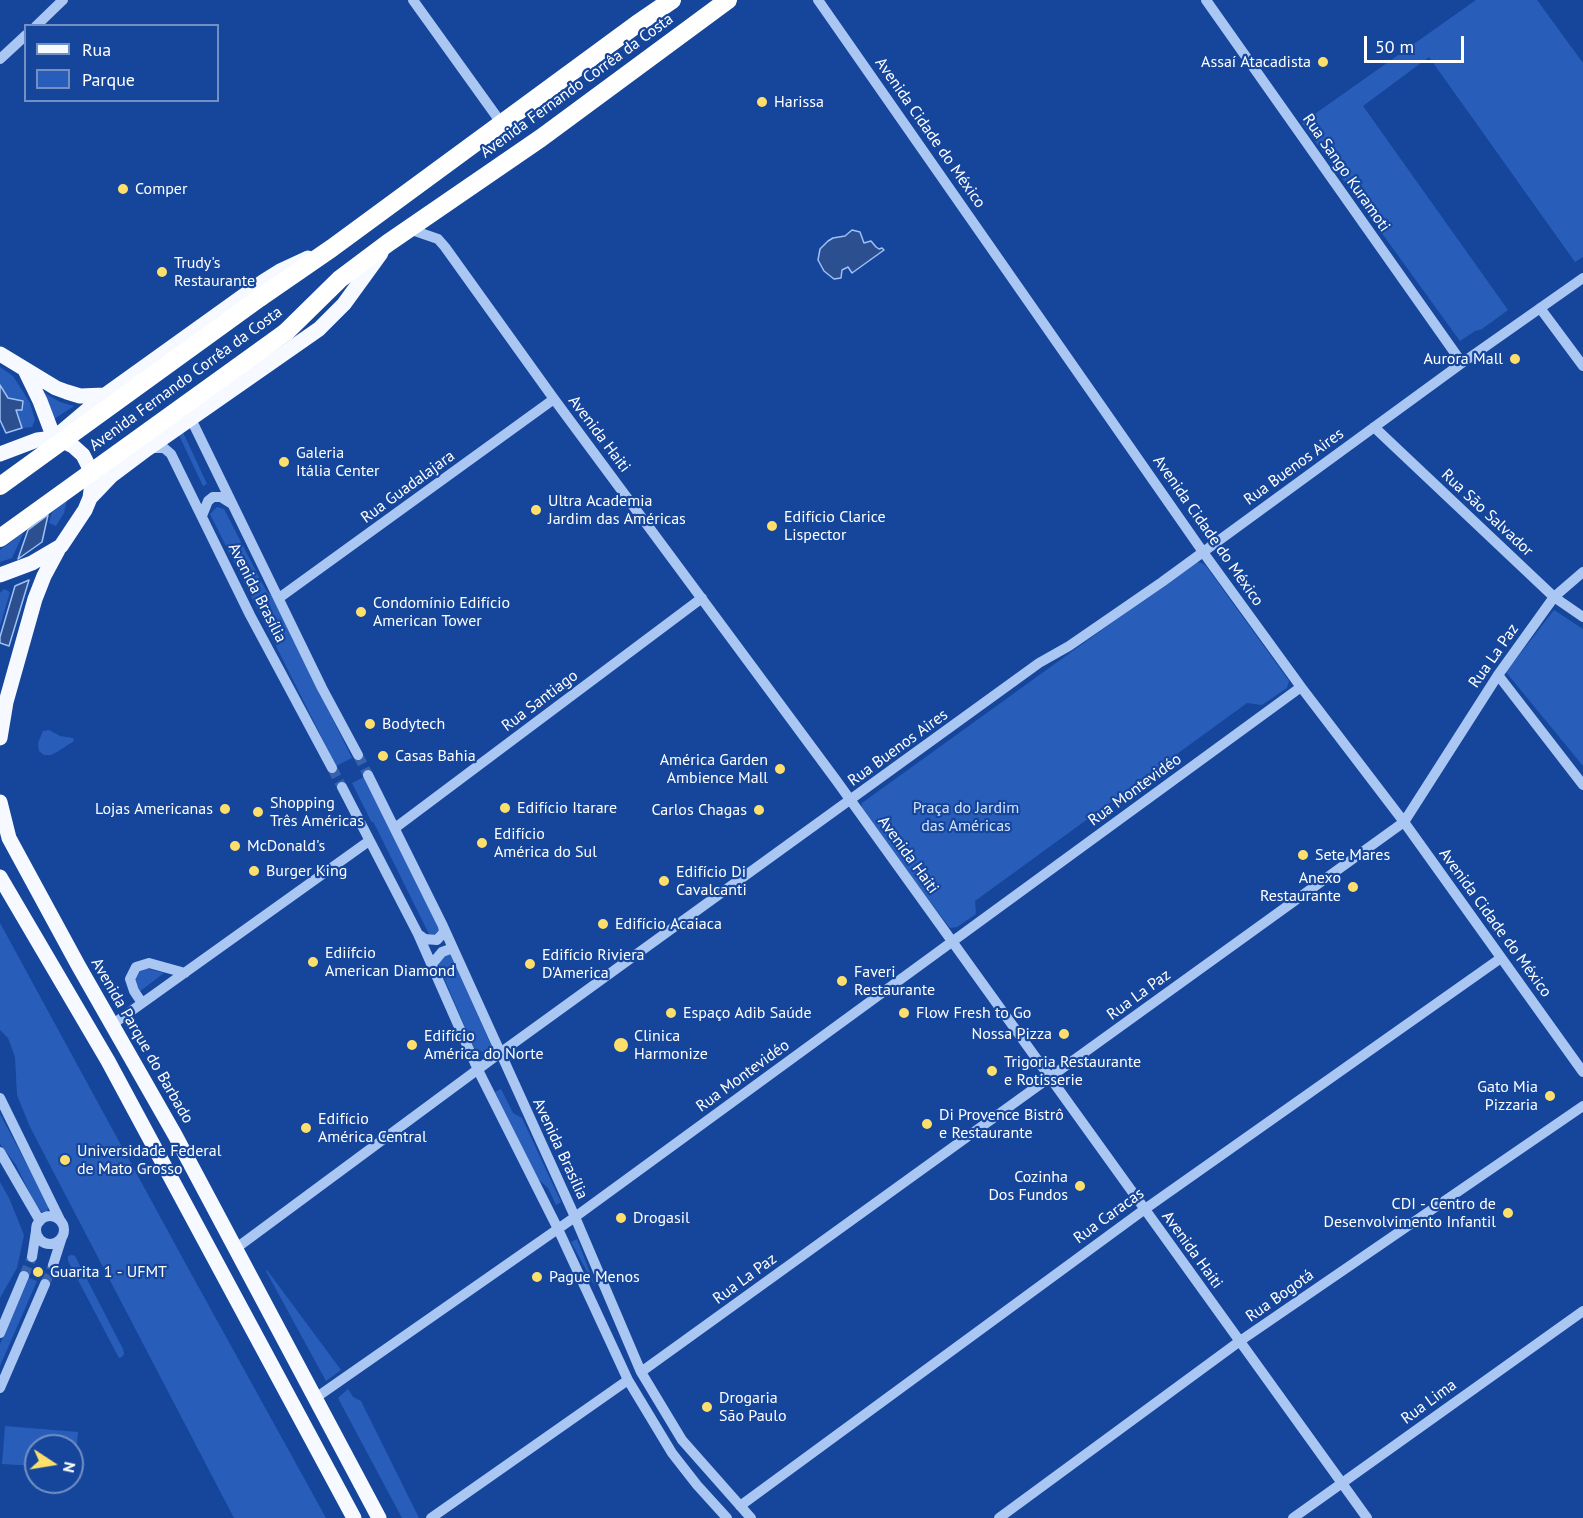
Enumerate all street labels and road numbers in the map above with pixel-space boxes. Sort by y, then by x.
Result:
street label: Avenida Fernando Corrêa da Costa [477,10,677,162]
street label: Avenida Cidade do México [871,54,989,212]
street label: Rua Sango Kuramoti [1298,110,1394,236]
street label: Avenida Fernando Corrêa da Costa [86,303,286,455]
street label: Avenida Haiti [564,392,634,476]
street label: Rua Buenos Aires [1240,424,1348,510]
street label: Rua Guadalajara [357,447,459,527]
street label: Avenida Cidade do México [1149,452,1267,610]
street label: Rua São Salvador [1437,465,1537,561]
street label: Avenida Brasília [224,540,290,646]
street label: Rua La Paz [1465,620,1523,692]
street label: Rua Santiago [498,666,582,736]
street label: Rua Buenos Aires [844,705,952,791]
street label: Rua Montevidéo [1085,750,1185,830]
street label: Avenida Haiti [873,813,943,897]
street label: Avenida Cidade do México [1435,845,1555,1001]
street label: Avenida Parque do Barbado [87,955,197,1127]
street label: Rua La Paz [1103,966,1175,1024]
street label: Rua Montevidéo [693,1036,793,1116]
street label: Avenida Brasília [528,1096,592,1202]
street label: Rua Caracas [1070,1184,1148,1248]
street label: Avenida Haiti [1157,1208,1227,1292]
street label: Rua La Paz [709,1250,781,1308]
street label: Rua Bogotá [1242,1266,1318,1326]
street label: Rua Lima [1398,1376,1460,1428]

